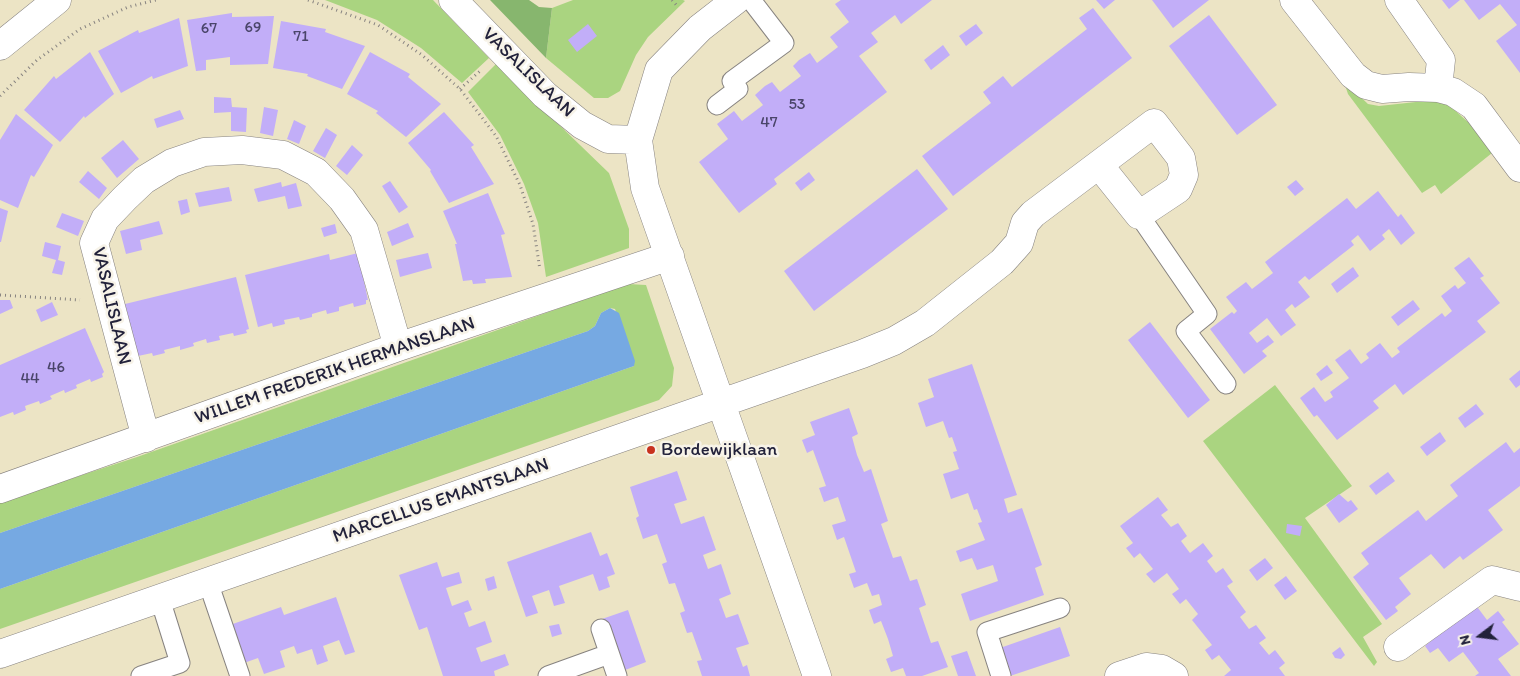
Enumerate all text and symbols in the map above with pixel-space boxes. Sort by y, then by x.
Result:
house number: 69 [245,18,261,38]
house number: 67 [201,19,217,39]
street label: VASALISLAAN [477,23,579,123]
house number: 71 [293,27,309,47]
house number: 53 [788,95,806,115]
house number: 47 [760,113,778,133]
street label: VASALISLAAN [86,245,136,367]
street label: WILLEM FREDERIK HERMANSLAAN [192,312,478,430]
house number: 46 [47,358,65,378]
house number: 44 [20,369,40,389]
place label: Bordewijklaan [661,439,777,461]
marker: Bordewijklaan [645,444,657,456]
street label: MARCELLUS EMANTSLAAN [330,453,552,549]
north arrow [1455,611,1505,661]
text: N [1456,633,1474,647]

